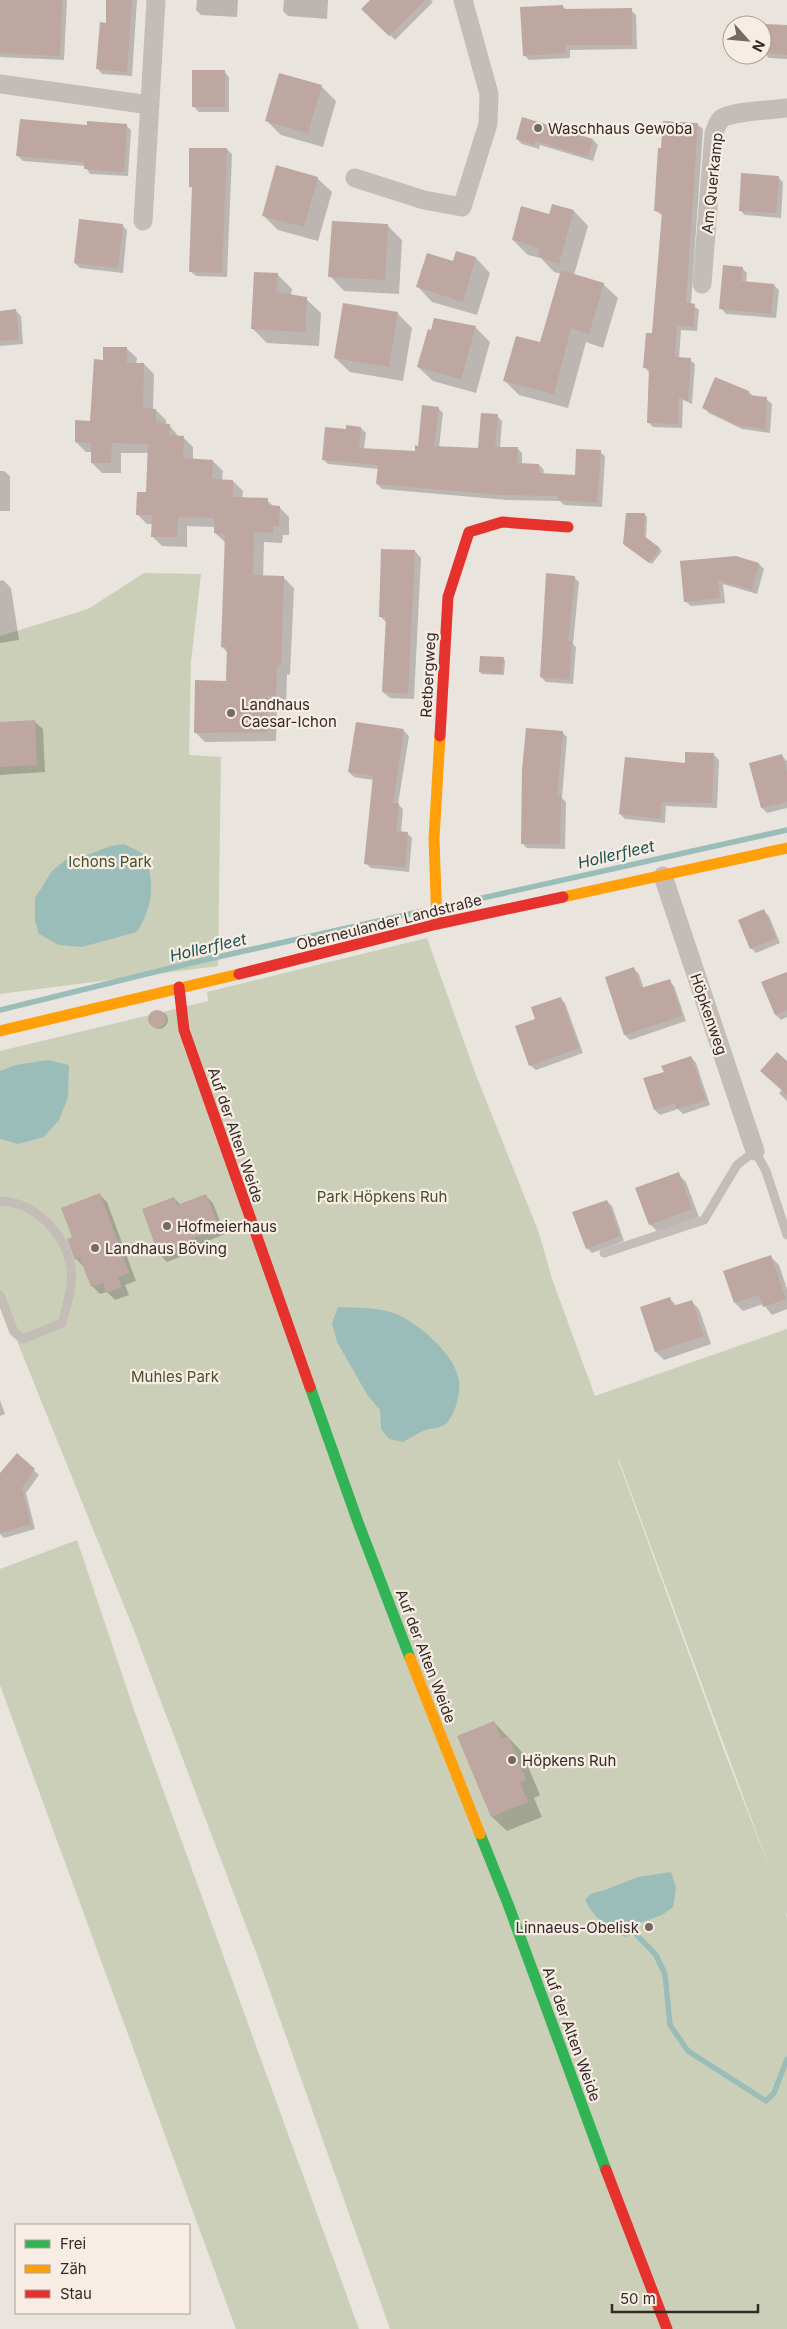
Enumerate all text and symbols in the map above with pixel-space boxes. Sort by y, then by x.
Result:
north arrow [722,15,772,65]
text: N [749,38,769,55]
place label: Waschhaus Gewoba [548,119,693,138]
marker: Waschhaus Gewoba [532,122,544,134]
street label: Am Querkamp [697,131,727,235]
street label: Retbergweg [416,632,440,718]
place label: Landhaus Caesar-Ichon [241,695,337,731]
marker: Landhaus Caesar-Ichon [225,707,237,719]
water label: Hollerfleet [576,835,657,873]
park label: Ichons Park [68,852,153,871]
street label: Oberneulander Landstraße [294,890,484,954]
water label: Hollerfleet [168,928,249,966]
street label: Höpkenweg [686,971,732,1057]
street label: Auf der Alten Weide [204,1065,268,1205]
park label: Park Höpkens Ruh [317,1187,447,1206]
place label: Hofmeierhaus [177,1217,277,1236]
marker: Hofmeierhaus [161,1220,173,1232]
place label: Landhaus Böving [105,1239,227,1258]
marker: Landhaus Böving [89,1242,101,1254]
park label: Muhles Park [131,1367,220,1386]
street label: Auf der Alten Weide [392,1586,460,1726]
place label: Höpkens Ruh [522,1751,616,1770]
marker: Höpkens Ruh [506,1754,518,1766]
place label: Linnaeus-Obelisk [515,1918,640,1937]
marker: Linnaeus-Obelisk [643,1921,655,1933]
street label: Auf der Alten Weide [539,1964,605,2104]
legend [15,2224,190,2314]
text: Frei [60,2234,86,2253]
text: Zäh [60,2259,87,2278]
scale bar [612,2282,758,2314]
text: Stau [60,2284,92,2303]
text: 50 m [620,2289,656,2308]

